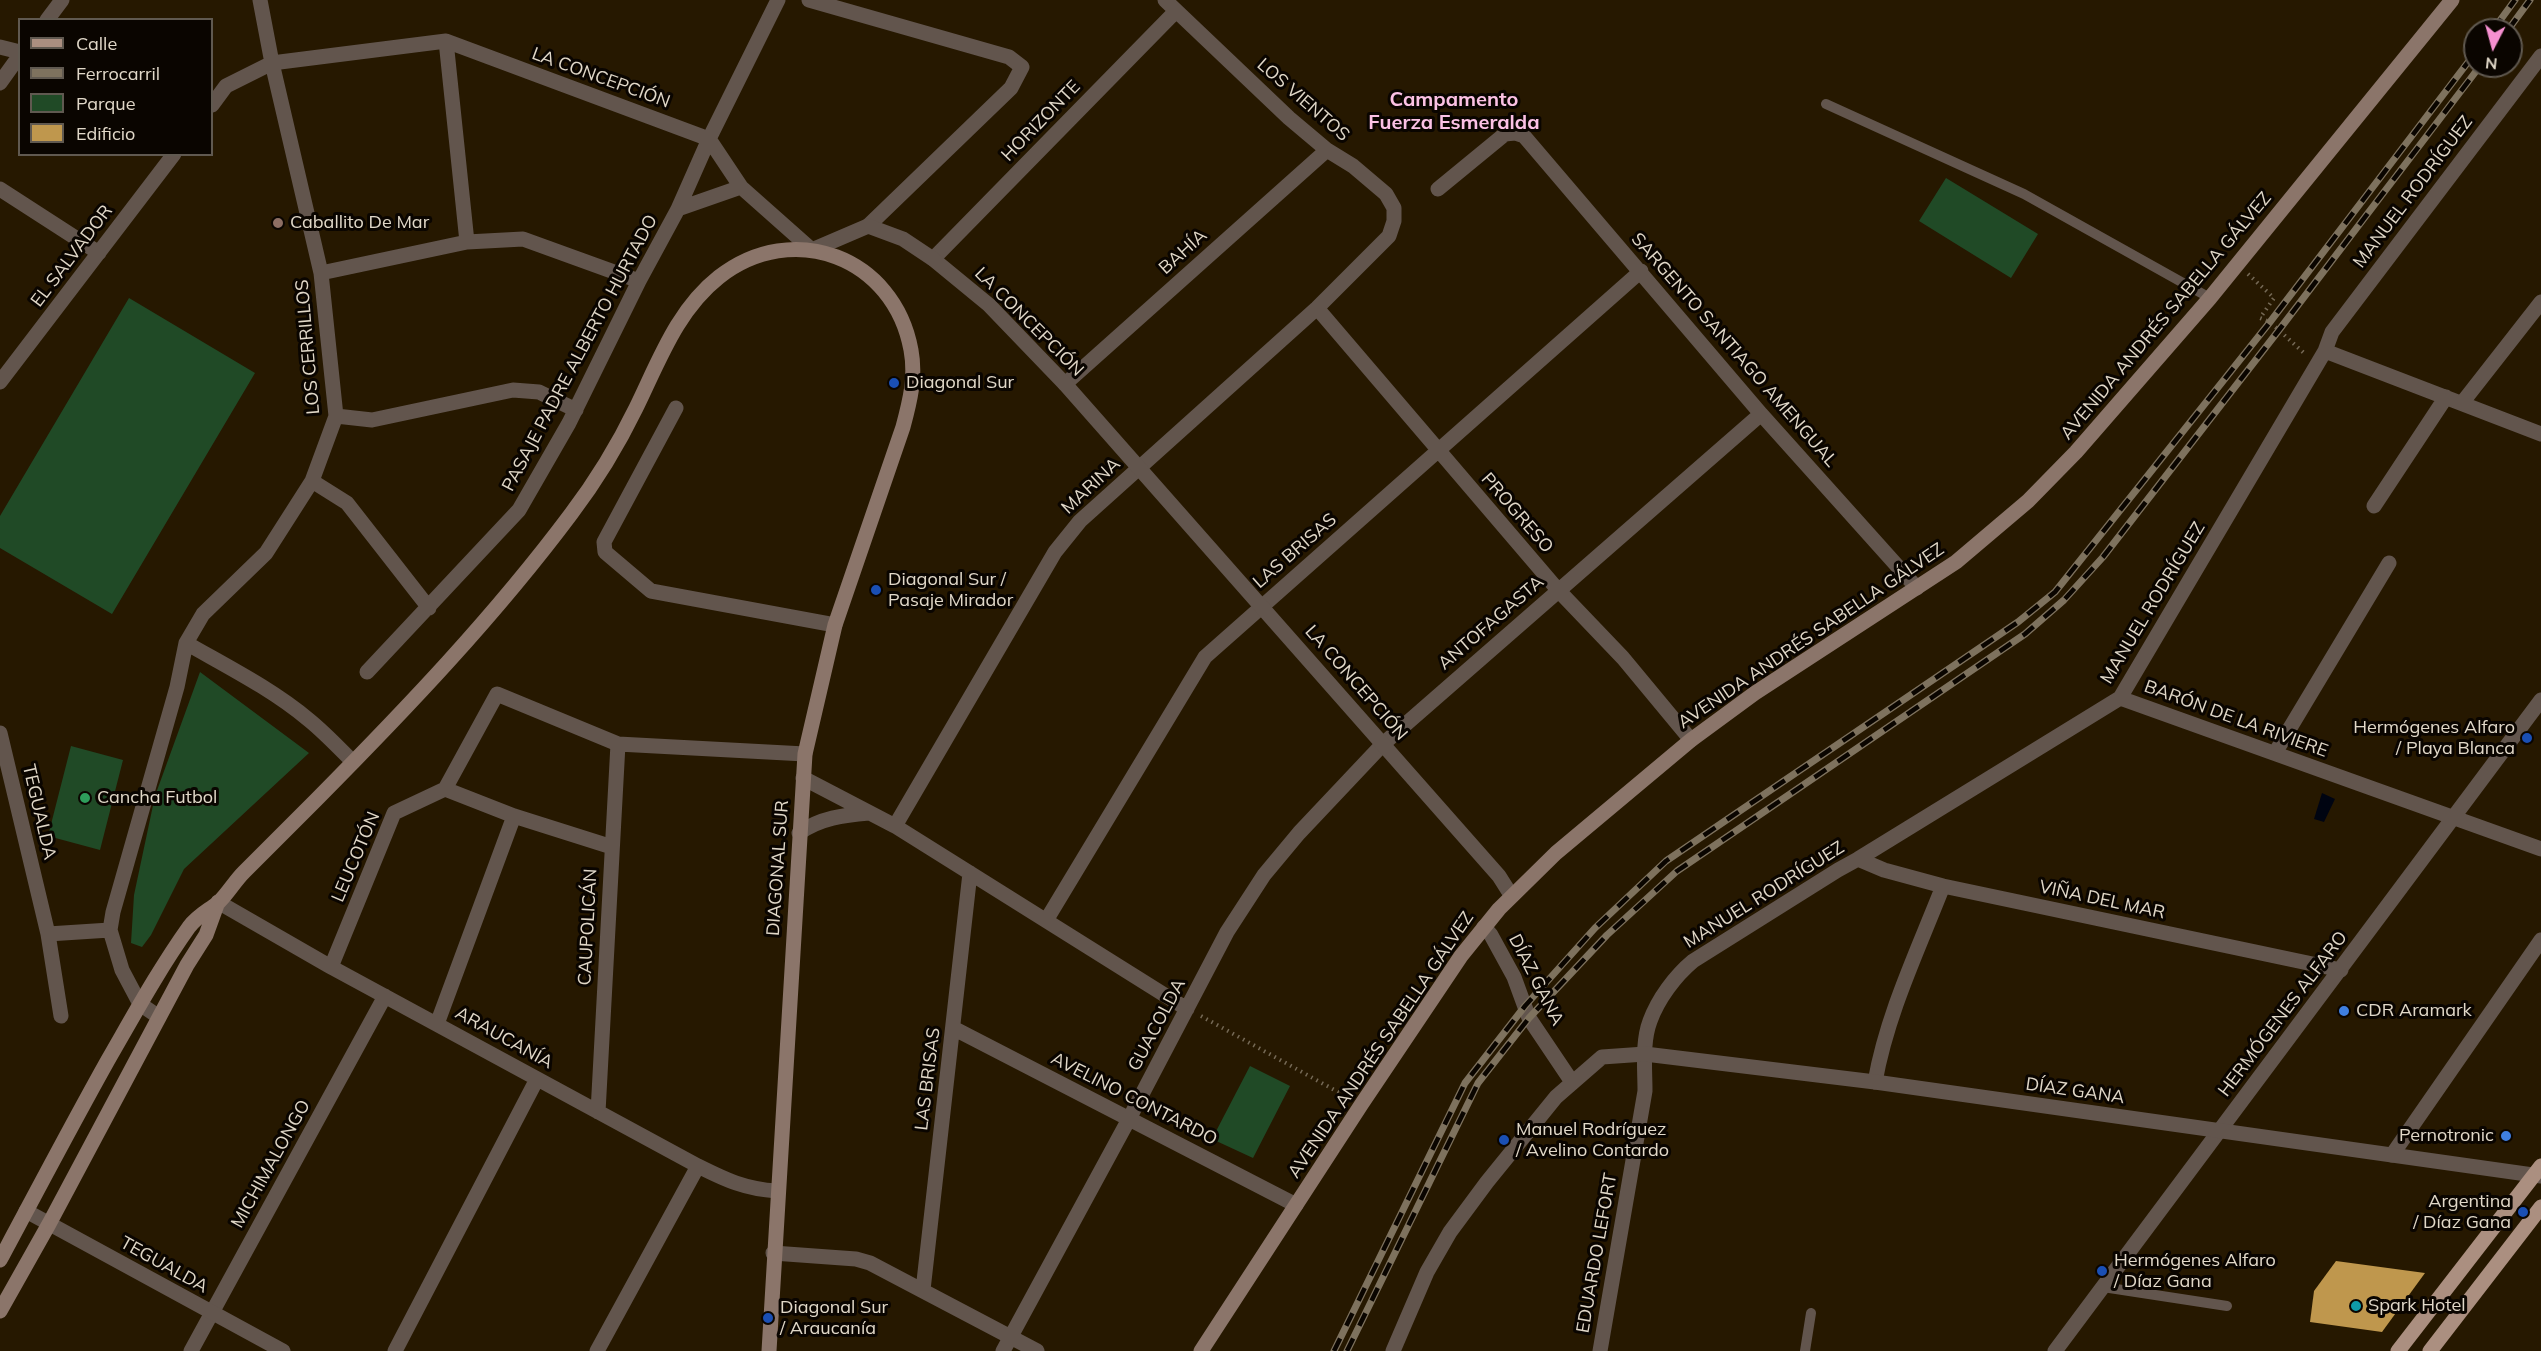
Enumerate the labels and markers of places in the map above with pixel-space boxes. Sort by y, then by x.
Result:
place label: Caballito De Mar [290,212,429,234]
marker: Caballito De Mar [271,216,285,230]
place label: Diagonal Sur [906,372,1014,394]
marker: Diagonal Sur [887,376,901,390]
place label: Diagonal Sur / Pasaje Mirador [888,569,1013,612]
marker: Diagonal Sur / Pasaje Mirador [869,583,883,597]
place label: Hermógenes Alfaro / Playa Blanca [2353,717,2515,760]
marker: Hermógenes Alfaro / Playa Blanca [2520,731,2534,745]
place label: Cancha Futbol [97,787,217,809]
marker: Cancha Futbol [78,791,92,805]
place label: CDR Aramark [2356,1000,2472,1022]
marker: CDR Aramark [2337,1004,2351,1018]
place label: Manuel Rodríguez / Avelino Contardo [1516,1119,1669,1162]
place label: Pernotronic [2399,1125,2494,1147]
marker: Pernotronic [2499,1129,2513,1143]
marker: Manuel Rodríguez / Avelino Contardo [1497,1133,1511,1147]
place label: Argentina / Díaz Gana [2413,1191,2511,1234]
marker: Argentina / Díaz Gana [2516,1205,2530,1219]
place label: Hermógenes Alfaro / Díaz Gana [2114,1250,2276,1292]
marker: Hermógenes Alfaro / Díaz Gana [2095,1264,2109,1278]
place label: Spark Hotel [2368,1295,2466,1317]
place label: Diagonal Sur / Araucanía [780,1297,888,1340]
marker: Spark Hotel [2349,1299,2363,1313]
marker: Diagonal Sur / Araucanía [761,1311,775,1325]

